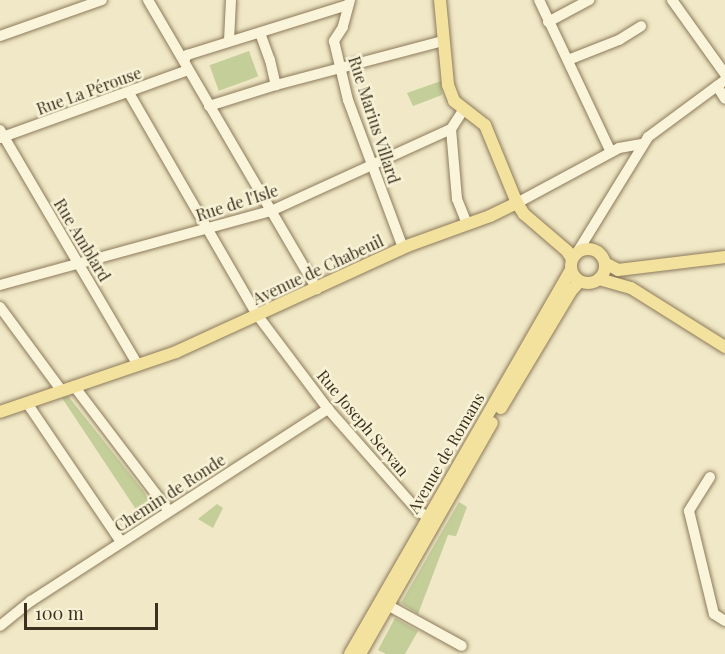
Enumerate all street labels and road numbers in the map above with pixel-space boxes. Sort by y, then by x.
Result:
street label: Rue Marius Villard [344,54,404,186]
street label: Rue La Pérouse [34,63,144,119]
street label: Rue de l'Isle [193,181,281,225]
street label: Rue Amblard [50,195,114,285]
street label: Avenue de Chabeuil [250,231,386,309]
street label: Rue Joseph Servan [313,366,413,480]
street label: Avenue de Romans [404,389,488,517]
street label: Chemin de Ronde [111,450,229,536]

